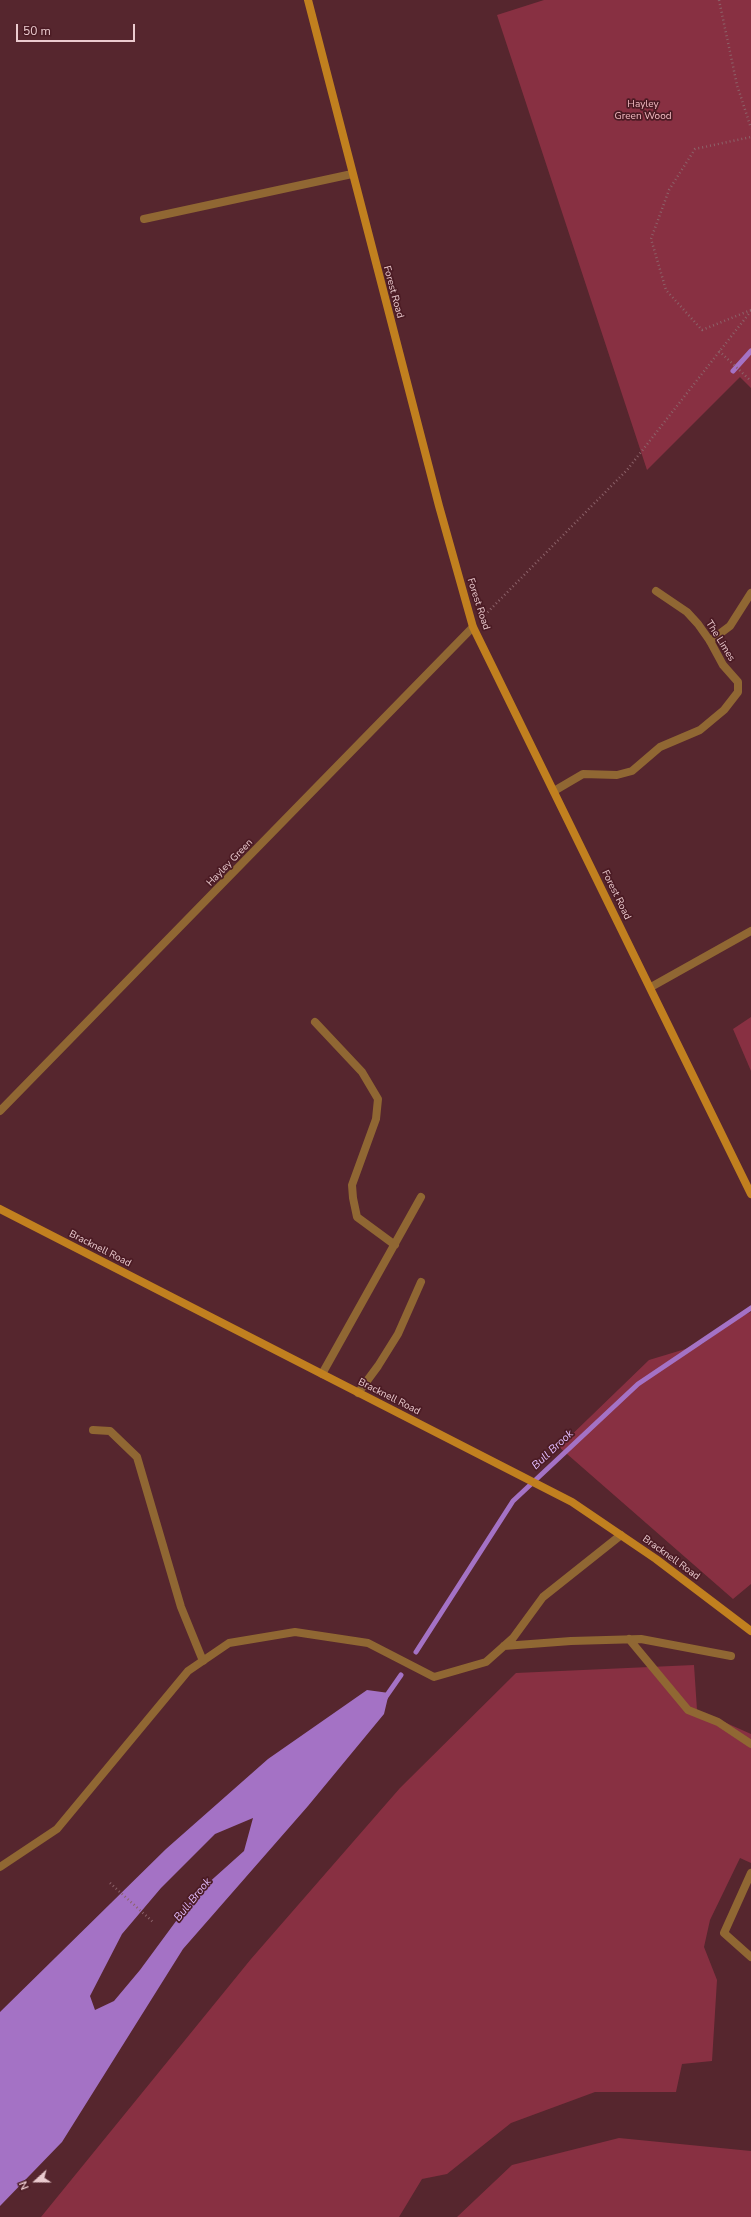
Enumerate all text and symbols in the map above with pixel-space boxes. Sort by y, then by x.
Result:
scale bar [18,16,137,42]
text: 50 m [23,23,51,39]
park label: Hayley Green Wood [614,99,672,122]
street label: Forest Road [380,264,406,320]
street label: Forest Road [464,577,492,631]
street label: The Limes [703,618,737,664]
street label: Hayley Green [205,837,255,889]
street label: Forest Road [599,868,633,922]
street label: Bracknell Road [67,1228,133,1270]
street label: Bracknell Road [356,1376,422,1418]
water label: Bull Brook [529,1427,577,1473]
street label: Bracknell Road [640,1533,702,1583]
water label: Bull Brook [172,1876,214,1924]
north arrow [16,2161,56,2201]
text: N [16,2179,33,2192]

